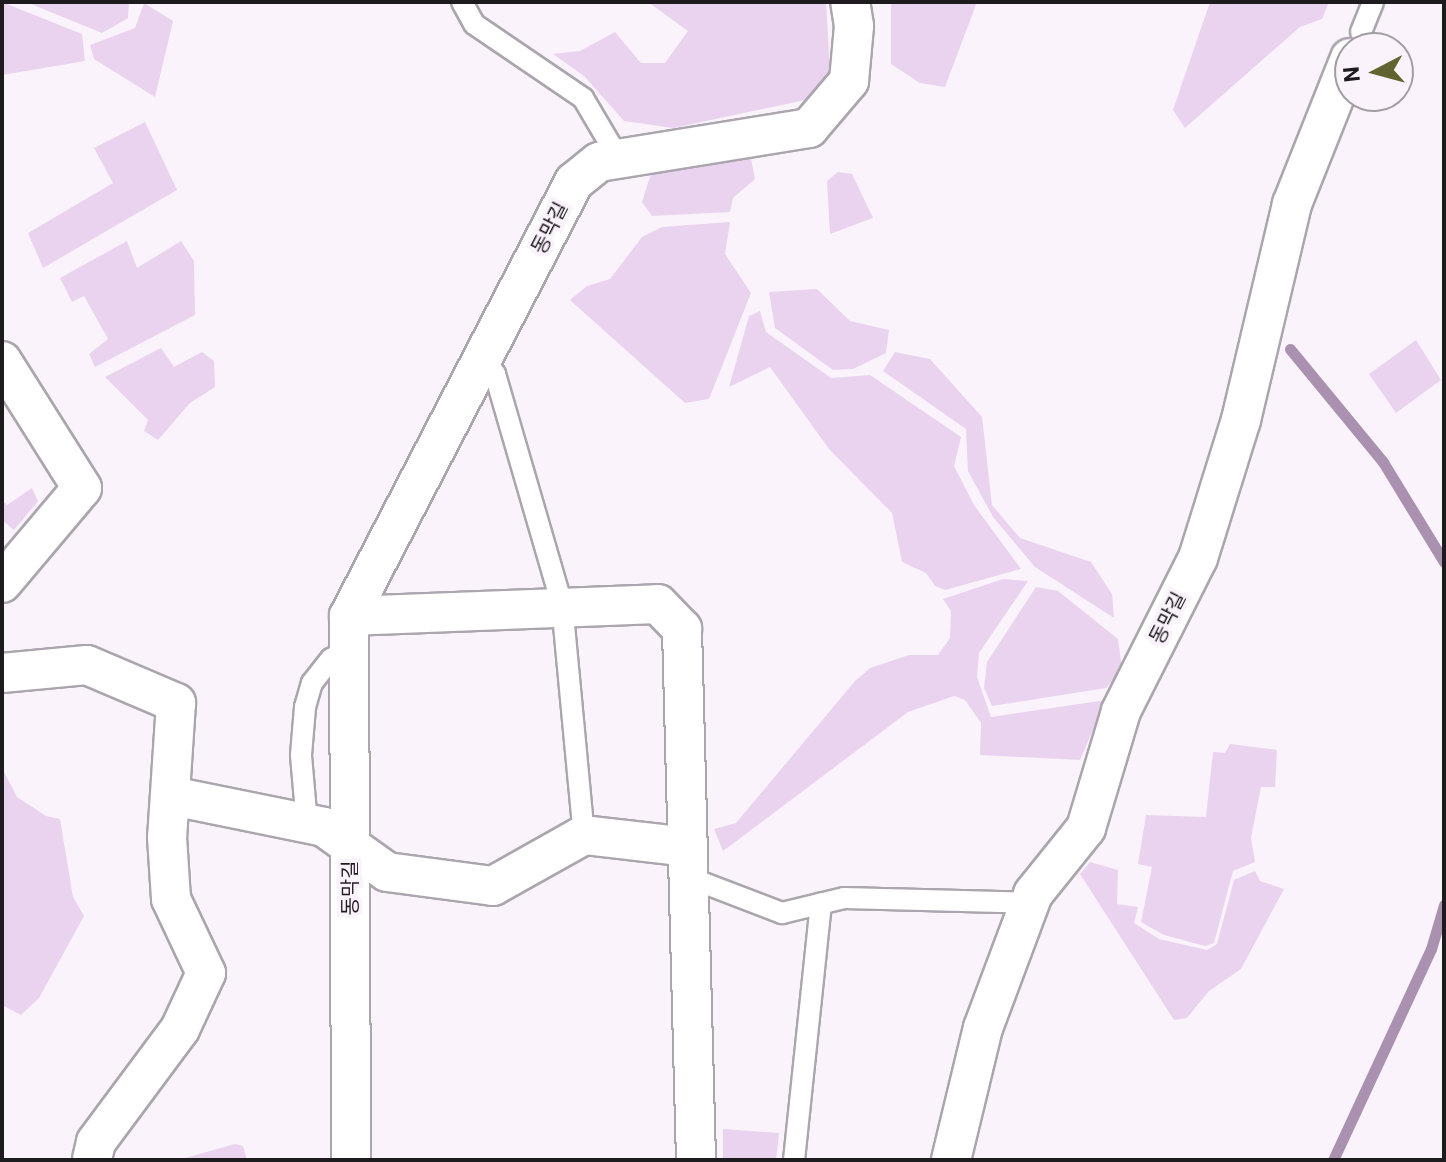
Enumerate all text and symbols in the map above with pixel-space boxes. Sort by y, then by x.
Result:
north arrow [1334,32,1414,112]
text: N [1338,65,1365,83]
street label: 동막길 [527,198,573,258]
street label: 동막길 [1145,588,1191,648]
street label: 동막길 [338,860,362,916]

